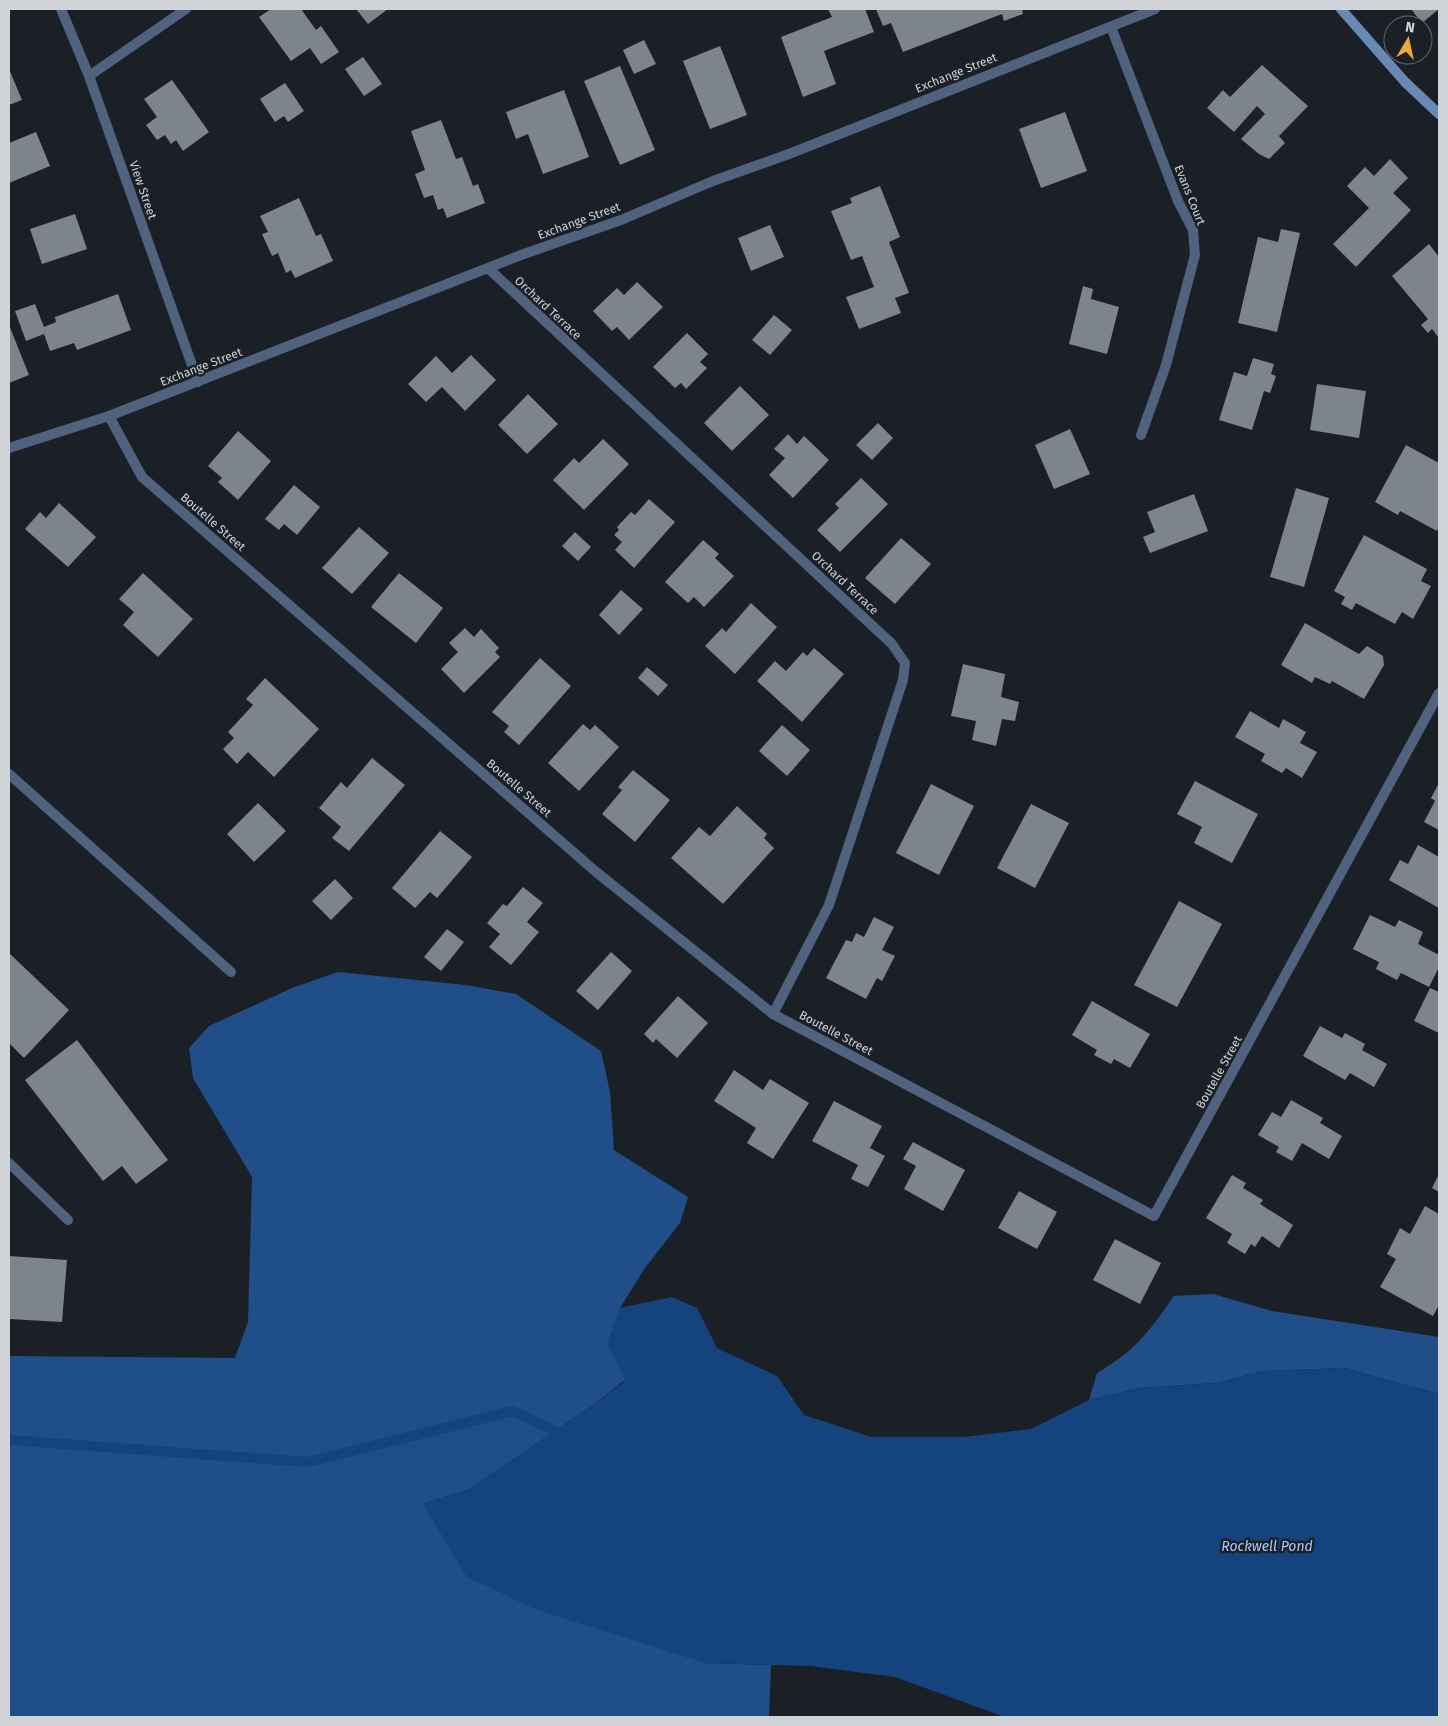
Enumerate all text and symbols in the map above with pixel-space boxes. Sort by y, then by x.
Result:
north arrow [1383,15,1433,65]
text: N [1404,19,1416,37]
street label: Exchange Street [913,50,999,96]
street label: View Street [126,159,160,222]
street label: Evans Court [1172,163,1209,228]
street label: Exchange Street [536,199,623,242]
street label: Orchard Terrace [512,274,584,342]
street label: Exchange Street [158,345,245,389]
street label: Boutelle Street [178,490,249,554]
street label: Orchard Terrace [809,549,881,617]
street label: Boutelle Street [484,756,555,820]
street label: Boutelle Street [797,1008,876,1059]
street label: Boutelle Street [1193,1033,1245,1111]
water label: Rockwell Pond [1221,1538,1313,1555]

